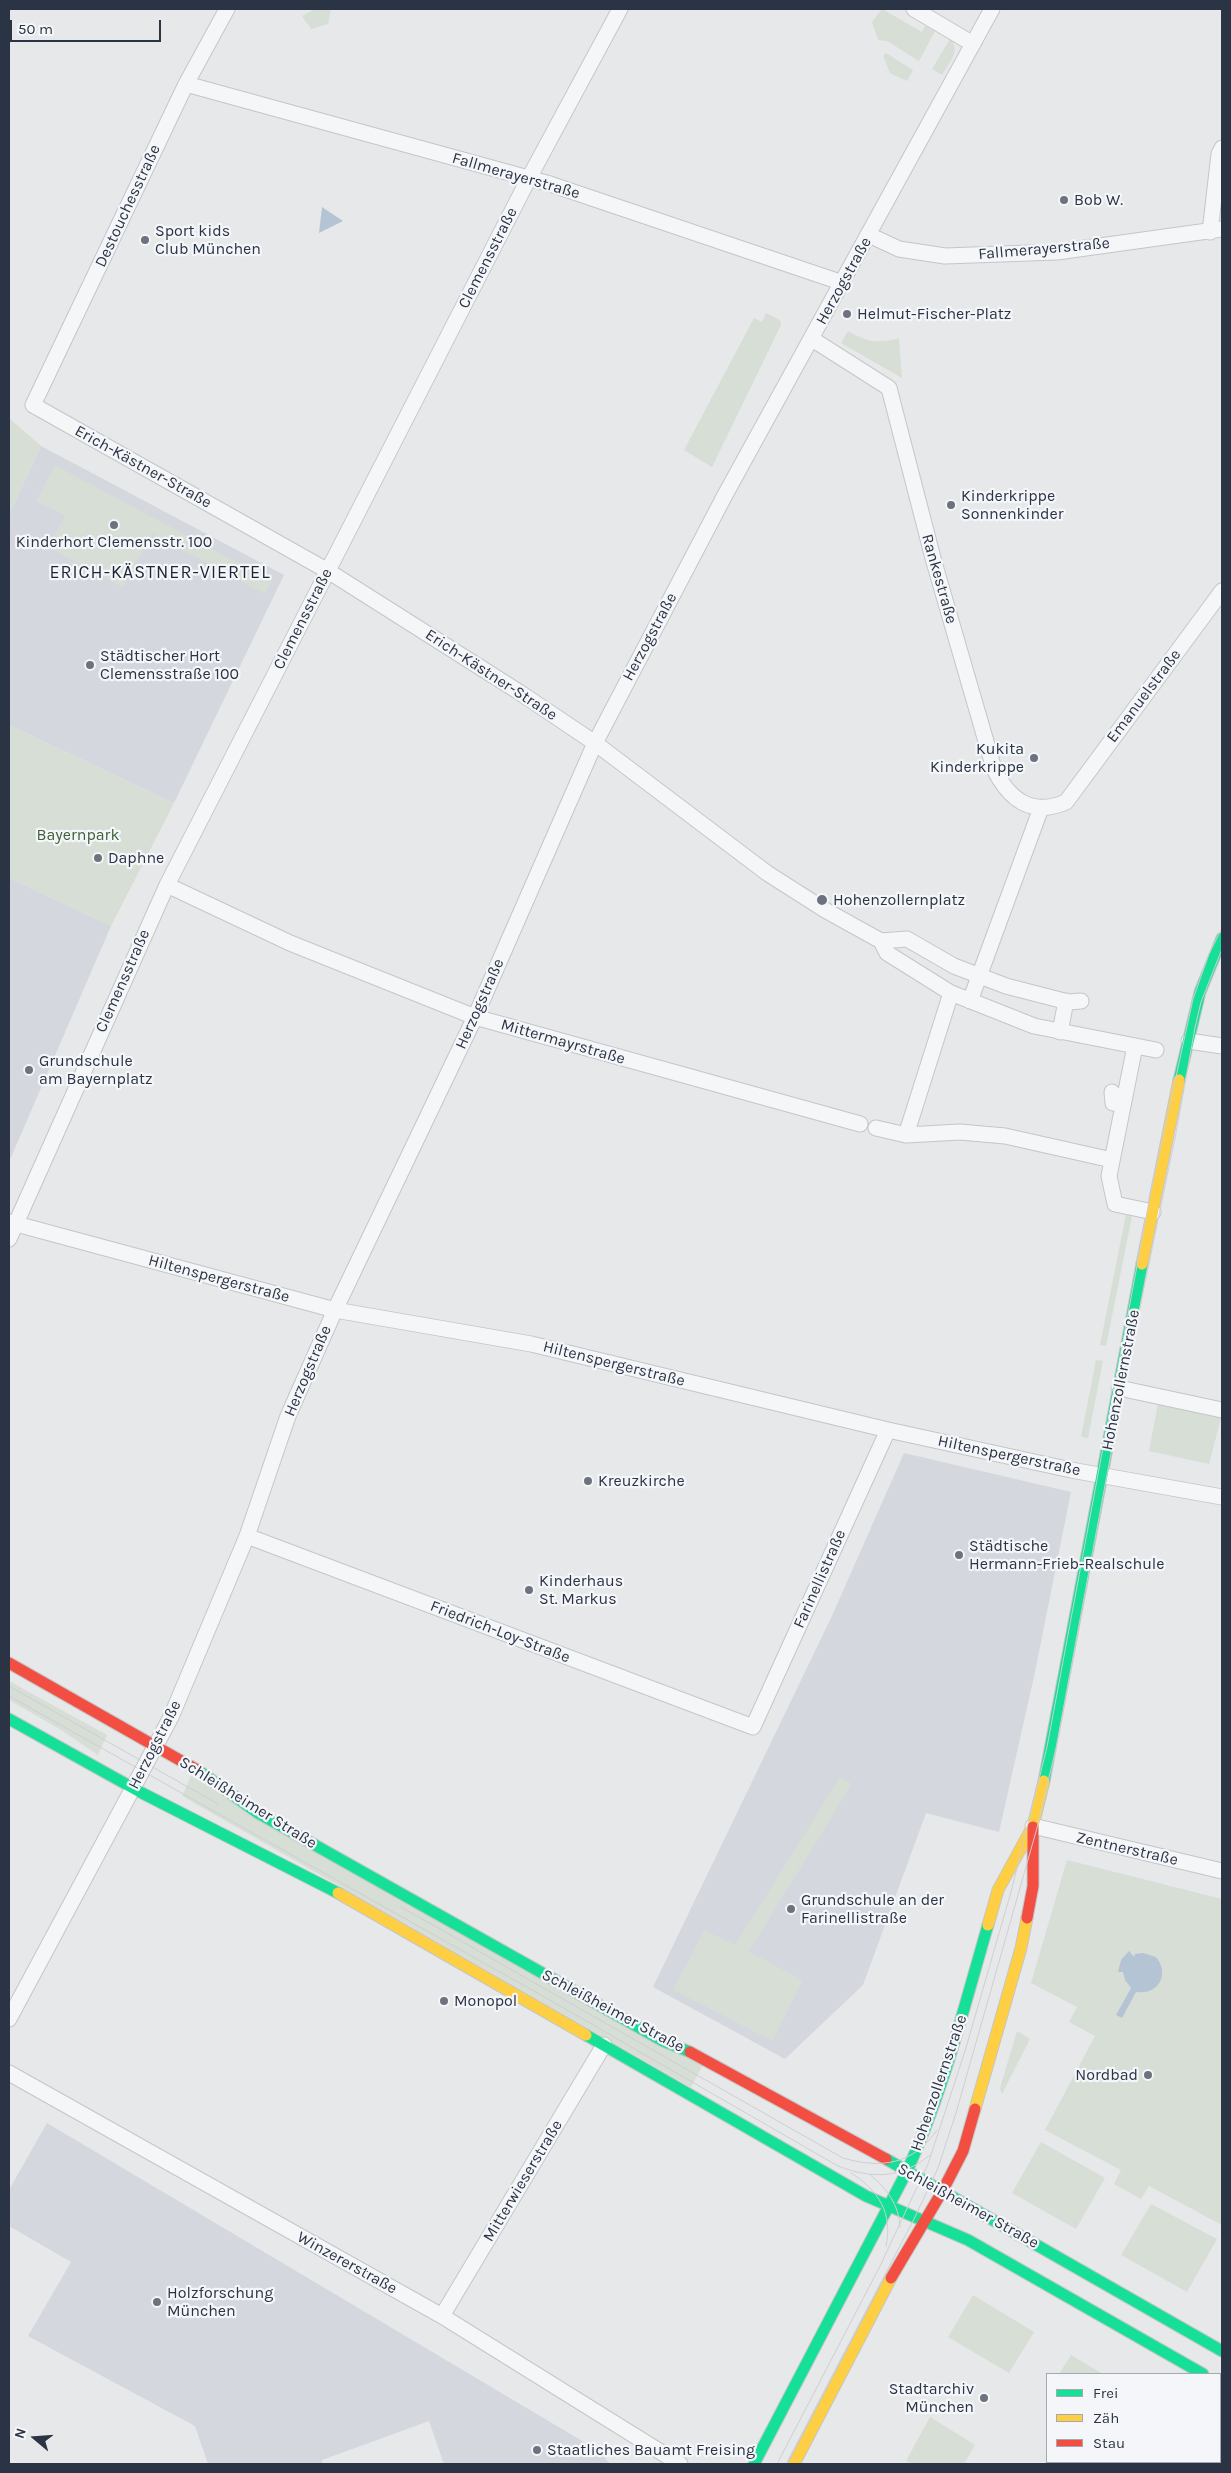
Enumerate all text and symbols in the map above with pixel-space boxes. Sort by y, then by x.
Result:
scale bar [12,10,164,42]
text: 50 m [18,20,53,38]
street label: Destouchesstraße [91,142,165,270]
street label: Fallmerayerstraße [450,149,582,203]
place label: Bob W. [1074,190,1123,210]
marker: Bob W. [1058,194,1070,206]
street label: Clemensstraße [454,204,522,312]
place label: Sport kids Club München [155,221,261,259]
marker: Sport kids Club München [139,234,151,246]
street label: Herzogstraße [812,234,876,328]
street label: Fallmerayerstraße [977,234,1111,264]
place label: Helmut-Fischer-Platz [857,304,1011,324]
marker: Helmut-Fischer-Platz [841,308,853,320]
street label: Erich-Kästner-Straße [71,421,215,513]
place label: Kinderkrippe Sonnenkinder [961,486,1064,524]
marker: Kinderkrippe Sonnenkinder [945,499,957,511]
marker: Kinderhort Clemensstr. 100 [108,519,120,531]
place label: Kinderhort Clemensstr. 100 [16,532,212,552]
street label: Rankestraße [917,532,961,626]
district label: ERICH-KÄSTNER-VIERTEL [47,562,273,584]
street label: Clemensstraße [269,565,337,673]
street label: Herzogstraße [619,590,681,684]
street label: Erich-Kästner-Straße [421,625,561,725]
place label: Städtischer Hort Clemensstraße 100 [100,646,239,684]
street label: Emanuelstraße [1103,646,1185,746]
marker: Städtischer Hort Clemensstraße 100 [84,659,96,671]
place label: Kukita Kinderkrippe [930,739,1024,777]
marker: Kukita Kinderkrippe [1028,752,1040,764]
park label: Bayernpark [37,825,119,845]
place label: Daphne [108,848,164,868]
marker: Daphne [92,852,104,864]
place label: Hohenzollernplatz [833,890,965,910]
marker: Hohenzollernplatz [815,893,829,907]
street label: Clemensstraße [92,926,154,1036]
street label: Herzogstraße [451,956,509,1052]
street label: Mittermayrstraße [499,1015,627,1069]
place label: Grundschule am Bayernplatz [39,1051,153,1089]
marker: Grundschule am Bayernplatz [23,1064,35,1076]
street label: Hiltenspergerstraße [146,1251,292,1307]
street label: Hohenzollernstraße [1098,1308,1144,1452]
street label: Herzogstraße [280,1323,336,1419]
street label: Hiltenspergerstraße [541,1337,687,1391]
street label: Hiltenspergerstraße [936,1431,1082,1481]
place label: Kreuzkirche [598,1471,685,1491]
marker: Kreuzkirche [582,1475,594,1487]
street label: Farinellistraße [790,1527,850,1631]
place label: Städtische Hermann-Frieb-Realschule [969,1536,1165,1574]
marker: Städtische Hermann-Frieb-Realschule [953,1549,965,1561]
place label: Kinderhaus St. Markus [539,1571,623,1609]
marker: Kinderhaus St. Markus [523,1584,535,1596]
street label: Friedrich-Loy-Straße [427,1596,573,1668]
street label: Herzogstraße [124,1697,186,1793]
street label: Schleißheimer Straße [176,1753,320,1853]
street label: Zentnerstraße [1074,1828,1180,1870]
place label: Grundschule an der Farinellistraße [801,1890,944,1928]
marker: Grundschule an der Farinellistraße [785,1903,797,1915]
street label: Schleißheimer Straße [538,1965,688,2057]
place label: Monopol [454,1991,517,2011]
marker: Monopol [438,1995,450,2007]
street label: Hohenzollernstraße [907,2012,971,2154]
place label: Nordbad [1075,2065,1138,2085]
marker: Nordbad [1142,2069,1154,2081]
street label: Mitterwieserstraße [479,2117,567,2245]
street label: Schleißheimer Straße [894,2159,1042,2253]
street label: Winzererstraße [294,2228,400,2298]
place label: Holzforschung München [167,2283,273,2321]
marker: Holzforschung München [151,2296,163,2308]
legend [1046,2373,1221,2463]
place label: Stadtarchiv München [889,2379,974,2417]
text: Frei [1093,2384,1118,2402]
marker: Stadtarchiv München [978,2392,990,2404]
text: Zäh [1093,2409,1119,2427]
north arrow [10,2413,60,2463]
text: N [11,2426,30,2441]
text: Stau [1093,2434,1125,2452]
place label: Staatliches Bauamt Freising [547,2440,755,2460]
marker: Staatliches Bauamt Freising [531,2444,543,2456]

